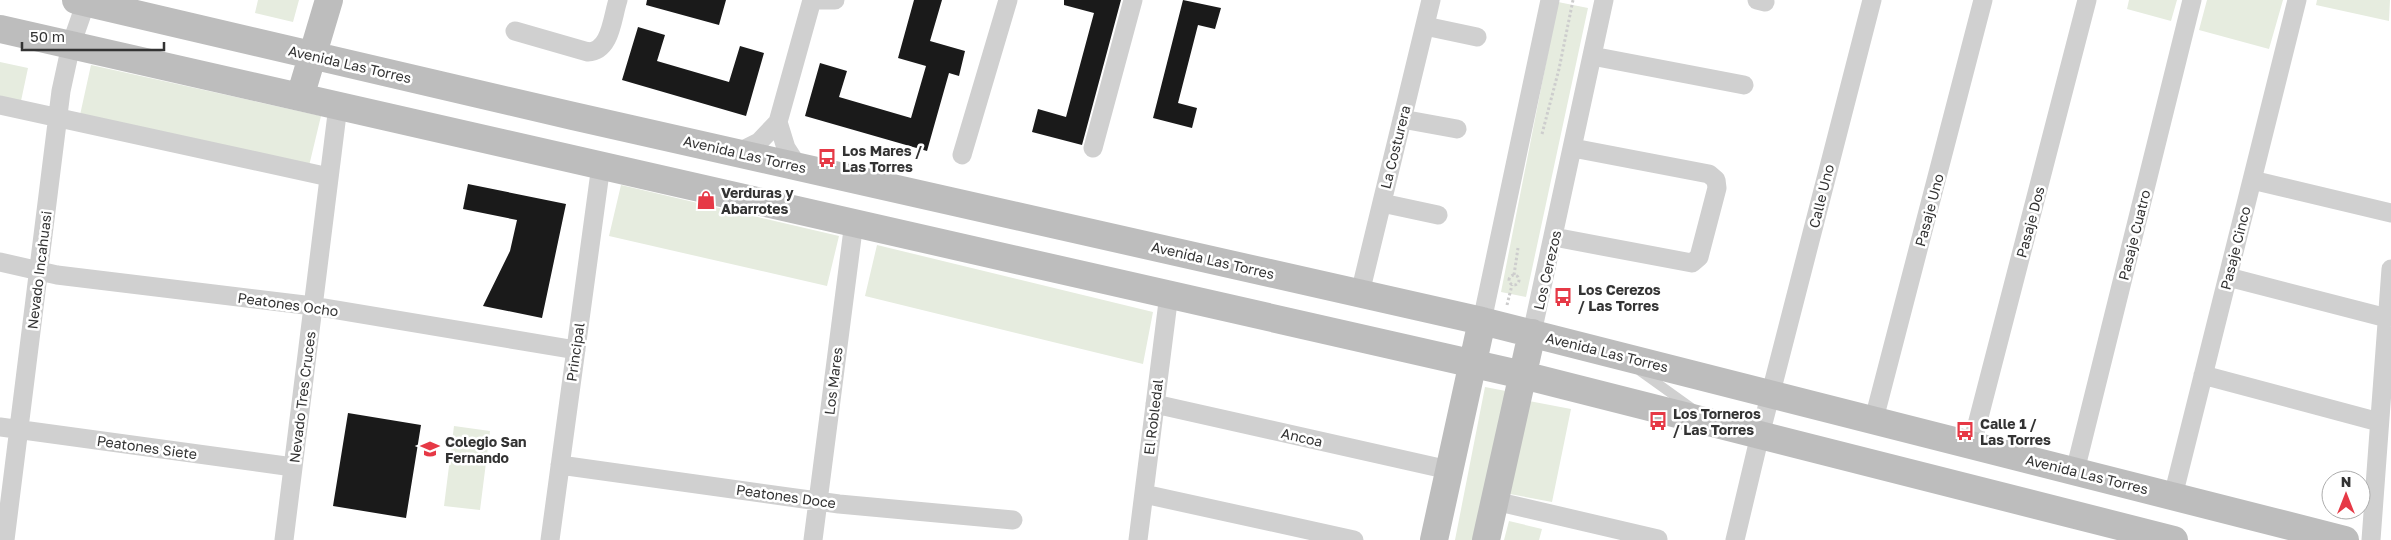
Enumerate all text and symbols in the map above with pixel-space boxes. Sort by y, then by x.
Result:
scale bar [22,20,165,52]
text: 50 m [30,27,65,45]
street label: Avenida Las Torres [287,42,413,86]
street label: La Costurera [1376,103,1414,191]
street label: Avenida Las Torres [682,132,808,176]
place label: Los Mares / Las Torres [842,142,922,175]
bus stop icon: Los Mares / Las Torres [816,147,838,169]
street label: Calle Uno [1805,162,1837,230]
street label: Pasaje Uno [1911,172,1947,248]
place label: Verduras y Abarrotes [721,184,794,217]
street label: Pasaje Dos [2012,184,2048,260]
street label: Pasaje Cuatro [2115,188,2153,282]
shop icon: Verduras y Abarrotes [695,189,717,211]
street label: Pasaje Cinco [2216,204,2254,292]
street label: Nevado Incahuasi [23,210,55,330]
street label: Los Cerezos [1530,229,1564,311]
street label: Avenida Las Torres [1150,238,1276,282]
place label: Los Cerezos / Las Torres [1578,281,1661,314]
bus stop icon: Los Cerezos / Las Torres [1552,286,1574,308]
street label: Peatones Ocho [237,289,339,319]
street label: Principal [562,321,588,383]
street label: Avenida Las Torres [1544,329,1670,375]
street label: Nevado Tres Cruces [285,330,319,464]
street label: Los Mares [820,346,846,416]
street label: El Robledal [1140,378,1166,456]
place label: Los Torneros / Las Torres [1673,405,1761,438]
bus stop icon: Los Torneros / Las Torres [1647,410,1669,432]
place label: Calle 1 / Las Torres [1980,415,2051,448]
bus stop icon: Calle 1 / Las Torres [1954,420,1976,442]
street label: Ancoa [1280,424,1324,450]
street label: Peatones Siete [96,432,198,462]
place label: Colegio San Fernando [445,433,527,466]
school or university icon: Colegio San Fernando [419,438,441,460]
street label: Avenida Las Torres [2024,451,2150,497]
north arrow [2321,470,2371,520]
text: N [2341,473,2351,490]
street label: Peatones Doce [735,481,837,511]

